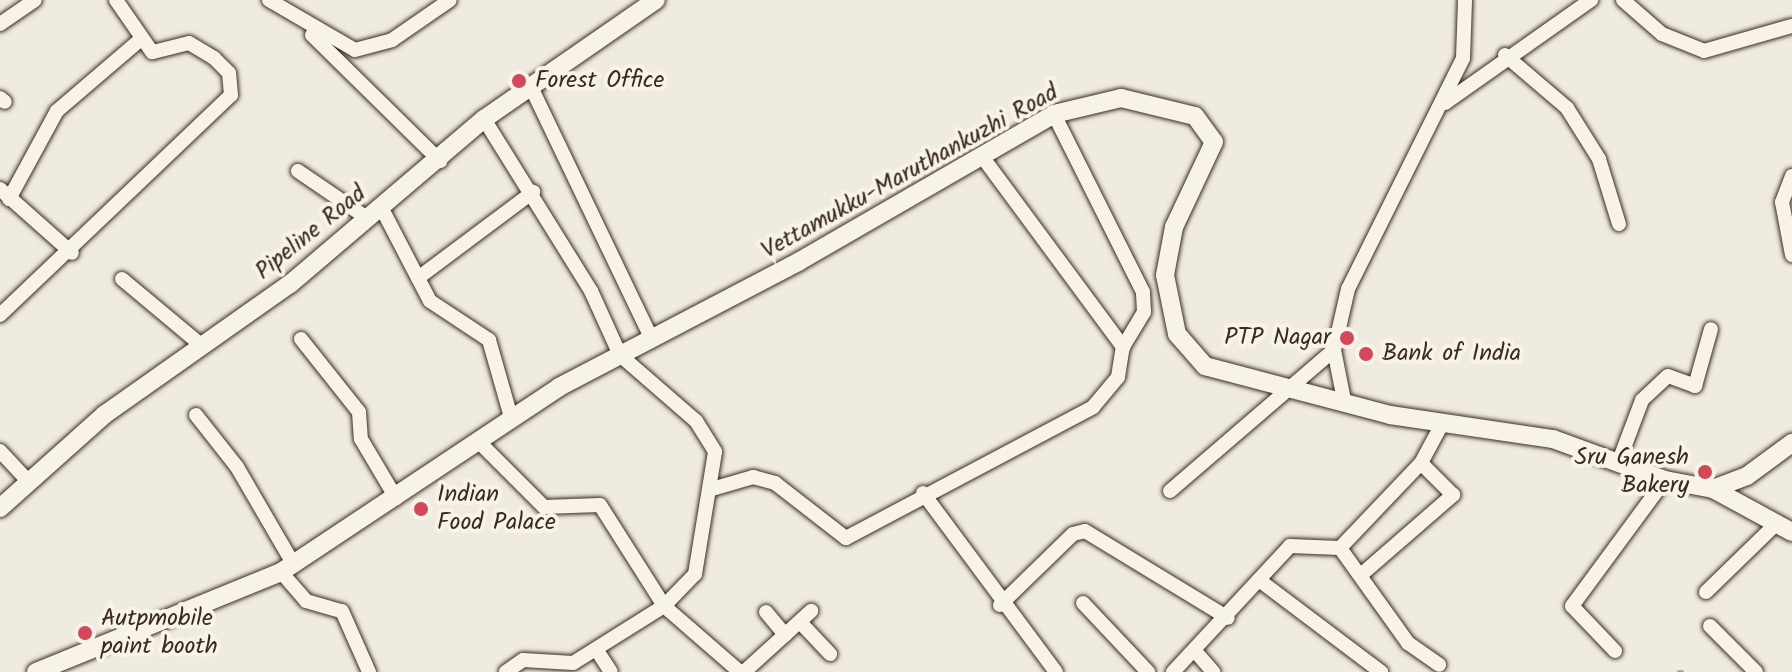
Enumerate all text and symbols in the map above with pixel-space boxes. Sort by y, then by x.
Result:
place label: Forest Office [535,67,664,95]
marker: Forest Office [510,72,528,90]
street label: Vettamukku-Maruthankuzhi Road [757,78,1063,266]
street label: Pipeline Road [250,180,372,286]
place label: PTP Nagar [1224,324,1331,352]
marker: PTP Nagar [1338,329,1356,347]
place label: Bank of India [1382,340,1521,368]
marker: Bank of India [1357,345,1375,363]
place label: Sru Ganesh Bakery [1575,444,1689,500]
marker: Sru Ganesh Bakery [1696,463,1714,481]
place label: Indian Food Palace [437,481,556,537]
marker: Indian Food Palace [412,500,430,518]
place label: Autpmobile paint booth [101,605,218,661]
marker: Autpmobile paint booth [76,624,94,642]

